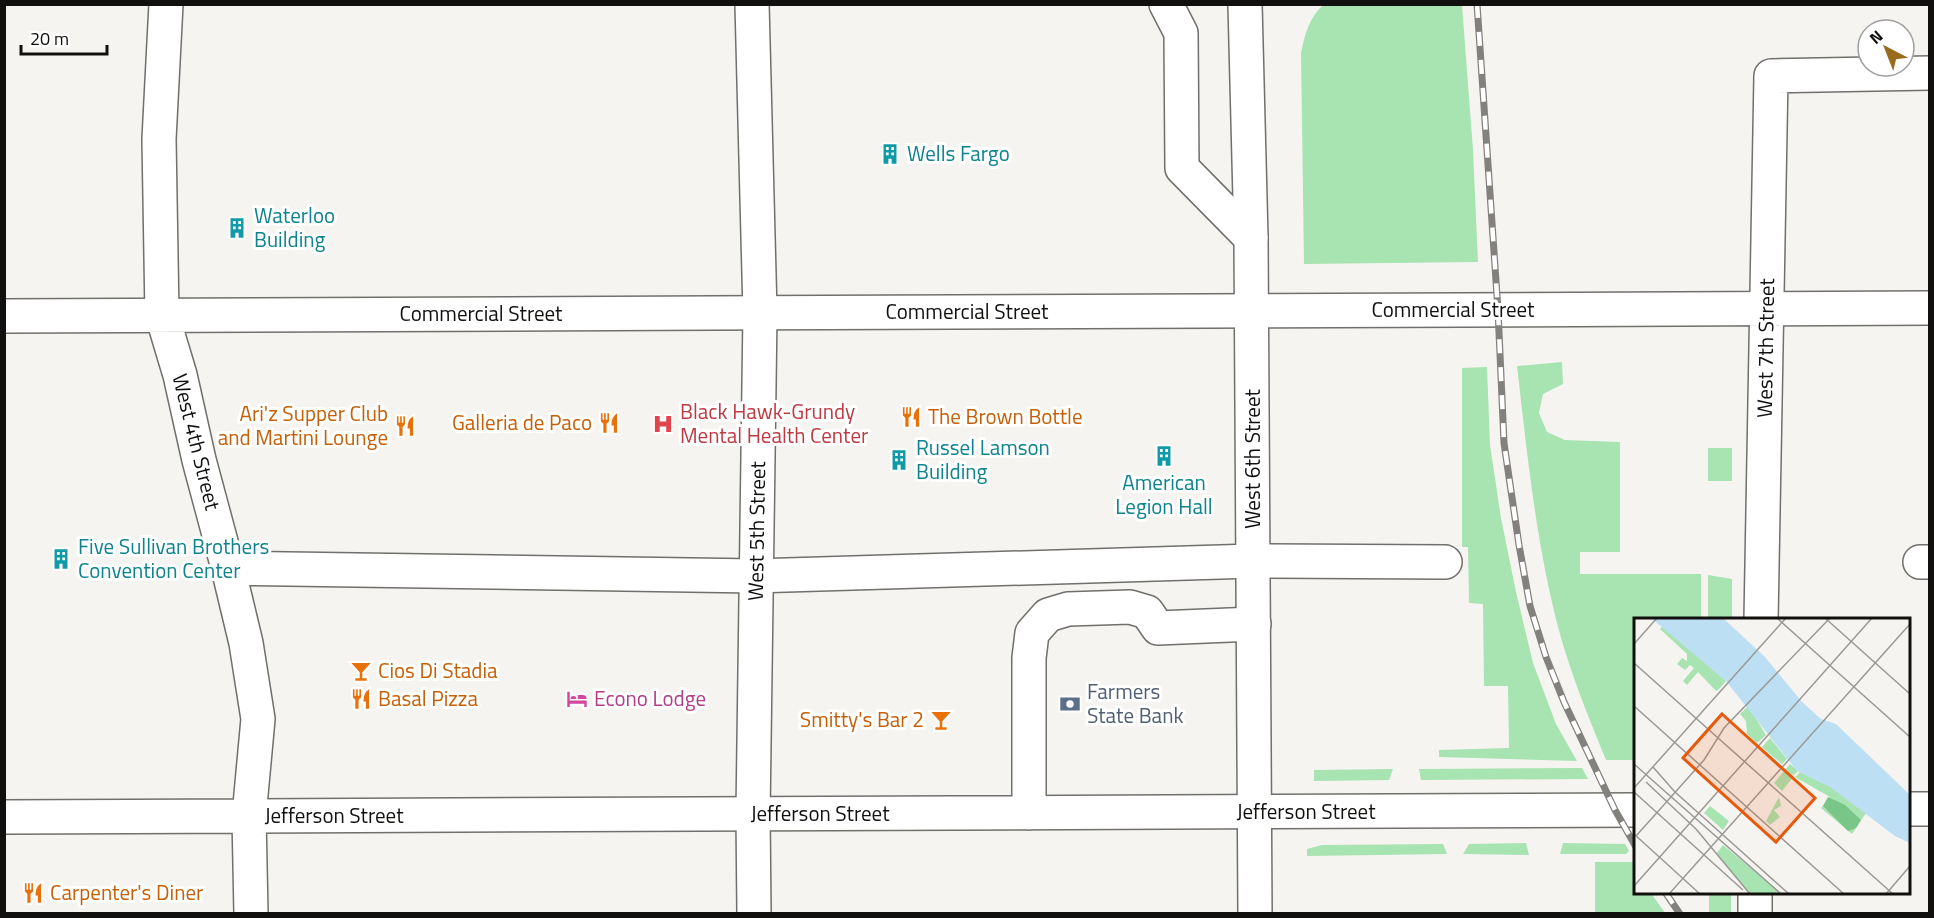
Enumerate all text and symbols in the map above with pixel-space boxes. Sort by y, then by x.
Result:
scale bar [21,18,106,56]
north arrow [1856,18,1916,78]
text: N [1864,24,1888,49]
text: 20 m [30,25,69,52]
place label: Wells Fargo [907,137,1010,169]
building icon: Wells Fargo [878,142,902,166]
place label: Waterloo Building [254,199,335,255]
building icon: Waterloo Building [225,216,249,240]
street label: West 7th Street [1748,277,1782,418]
street label: Commercial Street [1372,293,1535,325]
street label: Commercial Street [886,295,1049,327]
street label: Commercial Street [400,297,563,329]
street label: West 4th Street [165,370,230,514]
street label: West 6th Street [1236,389,1268,529]
place label: Black Hawk-Grundy Mental Health Center [680,395,868,451]
place label: Ari'z Supper Club and Martini Lounge [218,397,388,453]
place label: The Brown Bottle [928,400,1083,432]
restaurant icon: The Brown Bottle [899,405,923,429]
place label: Galleria de Paco [452,406,592,438]
restaurant icon: Galleria de Paco [597,411,621,435]
hospital icon: Black Hawk-Grundy Mental Health Center [651,412,675,436]
restaurant icon: Ari'z Supper Club and Martini Lounge [393,414,417,438]
place label: Russel Lamson Building [916,431,1050,487]
building icon: American Legion Hall [1152,444,1176,468]
building icon: Russel Lamson Building [887,448,911,472]
street label: West 5th Street [739,460,773,601]
place label: American Legion Hall [1115,466,1213,522]
place label: Five Sullivan Brothers Convention Center [78,530,269,586]
building icon: Five Sullivan Brothers Convention Center [49,547,73,571]
inset map [1634,618,1910,894]
place label: Cios Di Stadia [378,654,498,686]
bar icon: Cios Di Stadia [349,659,373,683]
place label: Farmers State Bank [1087,675,1183,731]
place label: Basal Pizza [378,682,478,714]
place label: Econo Lodge [594,682,706,714]
restaurant icon: Basal Pizza [349,687,373,711]
hotel icon: Econo Lodge [565,687,589,711]
bank icon: Farmers State Bank [1058,692,1082,716]
place label: Smitty's Bar 2 [800,703,924,735]
bar icon: Smitty's Bar 2 [929,708,953,732]
street label: Jefferson Street [1236,795,1376,827]
street label: Jefferson Street [750,797,890,829]
street label: Jefferson Street [264,799,404,831]
place label: Carpenter's Diner [50,876,203,908]
restaurant icon: Carpenter's Diner [21,881,45,905]

